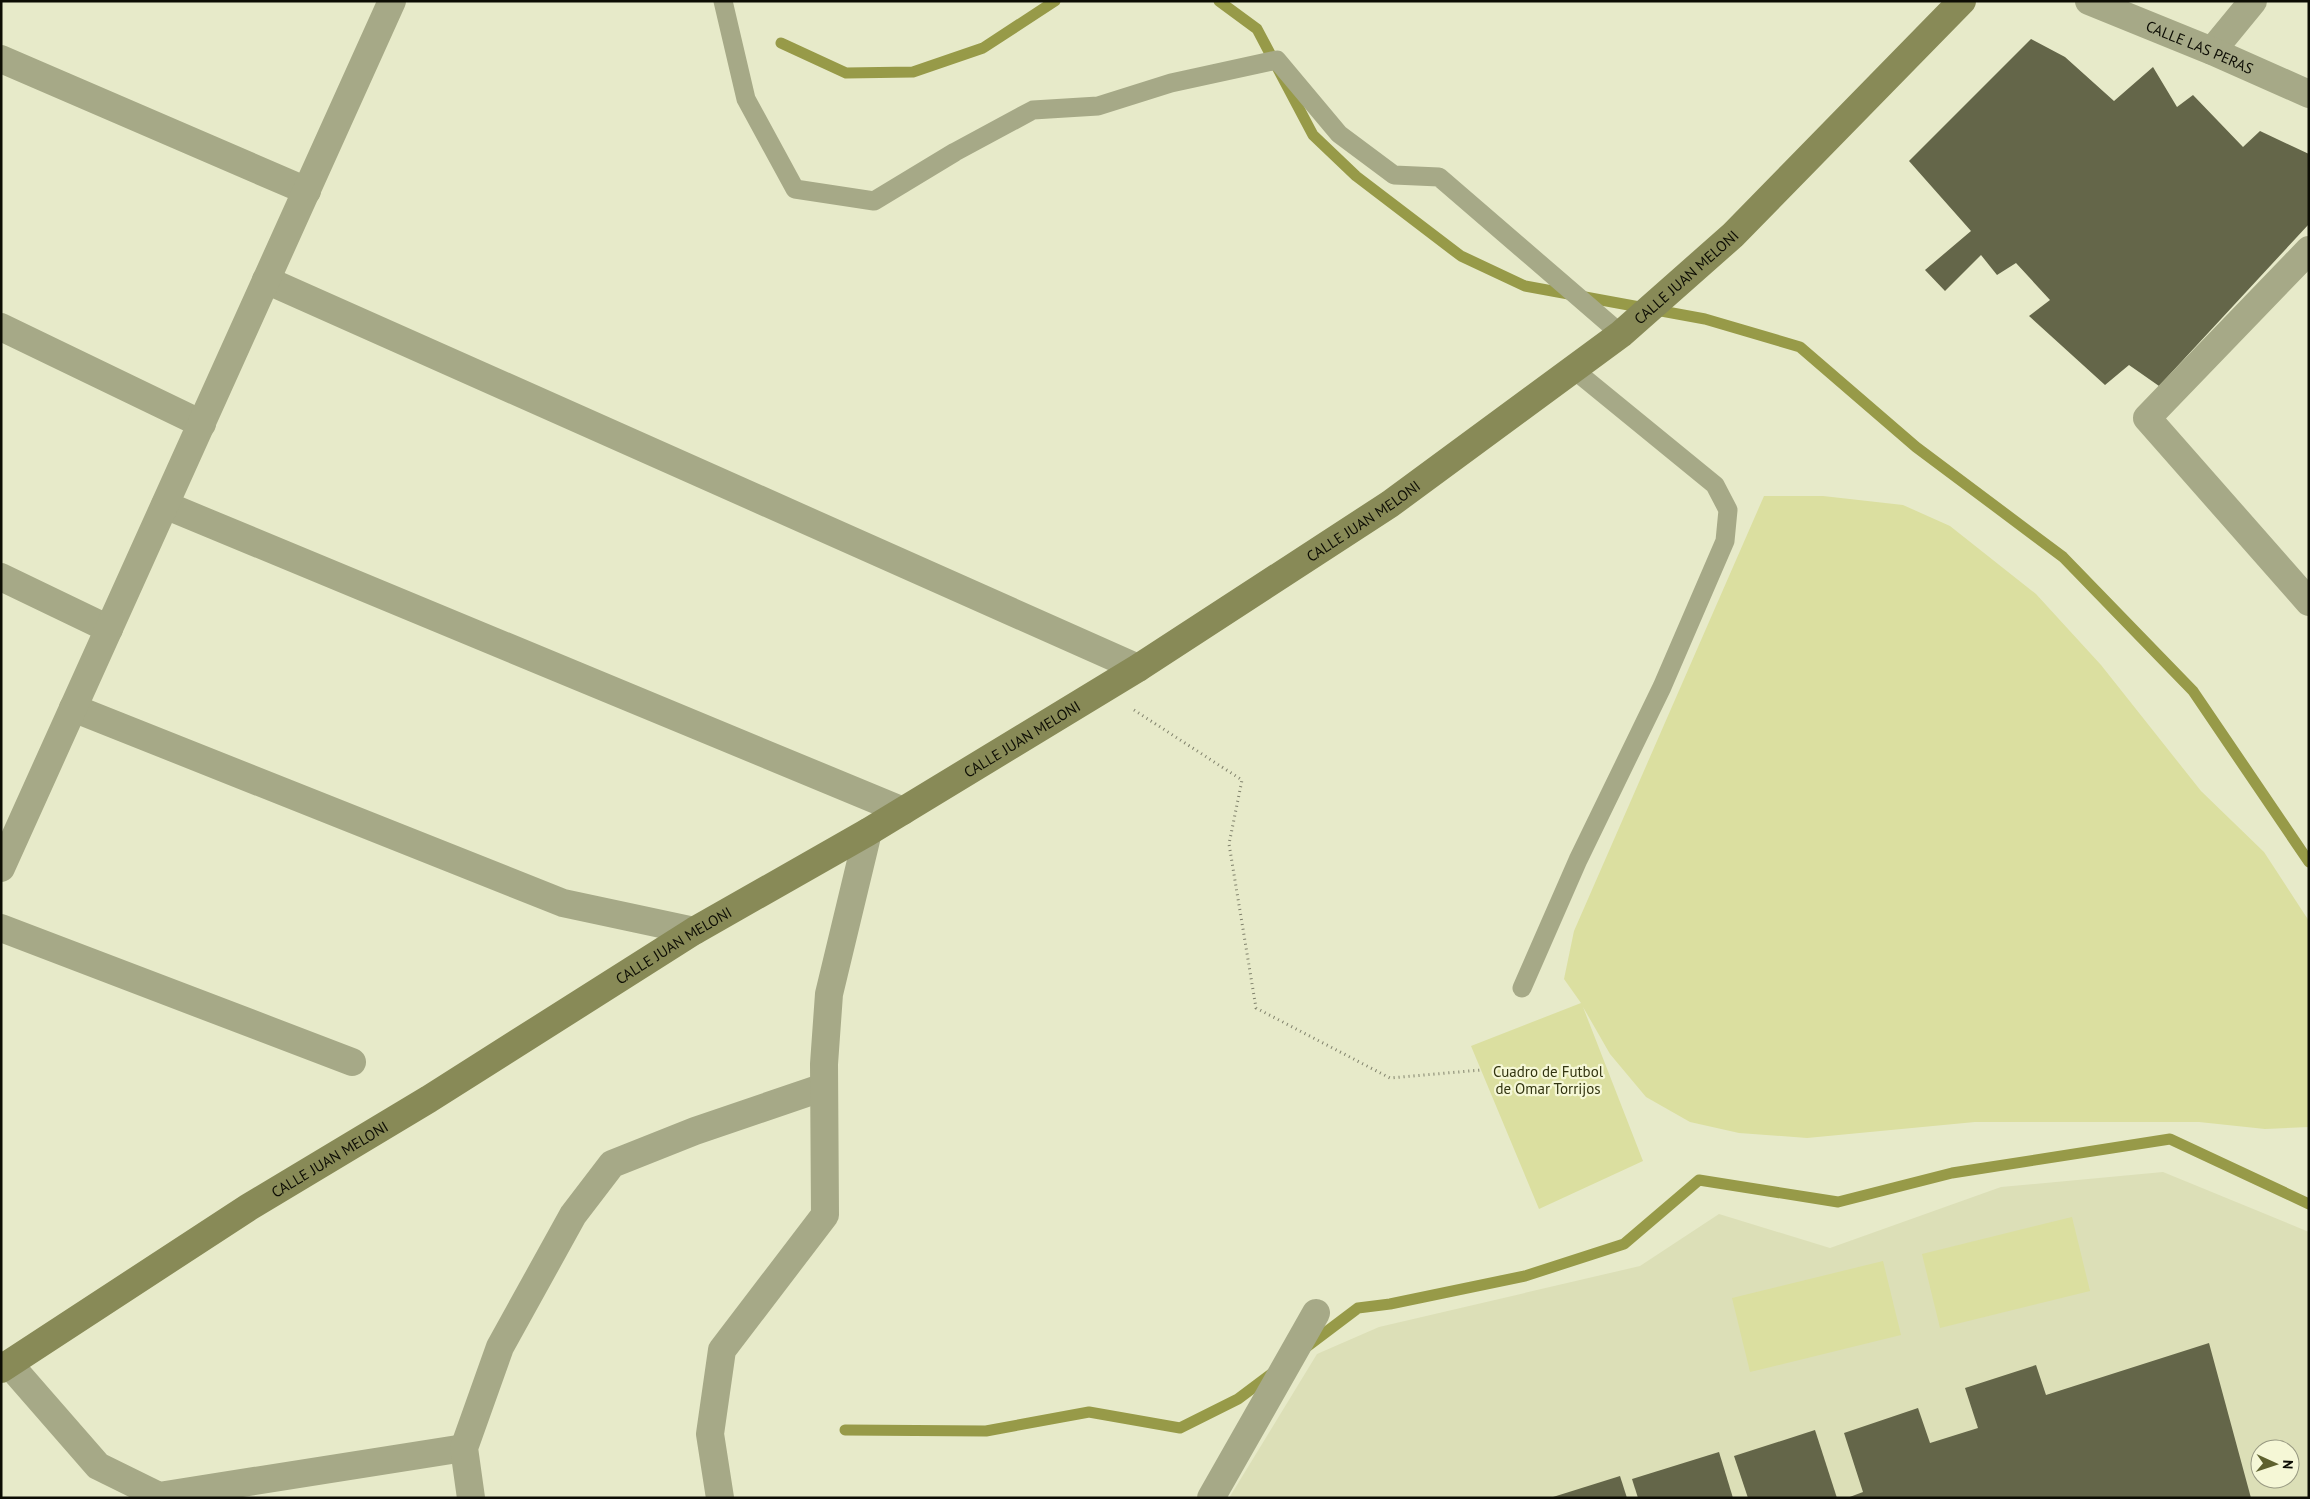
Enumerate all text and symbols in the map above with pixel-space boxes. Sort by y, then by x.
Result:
street label: CALLE LAS PERAS [2143,16,2257,78]
street label: CALLE JUAN MELONI [1630,226,1742,328]
street label: CALLE JUAN MELONI [1303,476,1424,566]
street label: CALLE JUAN MELONI [960,696,1084,781]
street label: CALLE JUAN MELONI [612,902,735,988]
park label: Cuadro de Futbol de Omar Torrijos [1493,1062,1604,1098]
street label: CALLE JUAN MELONI [267,1116,391,1201]
north arrow [2250,1439,2300,1489]
text: N [2279,1460,2297,1470]

